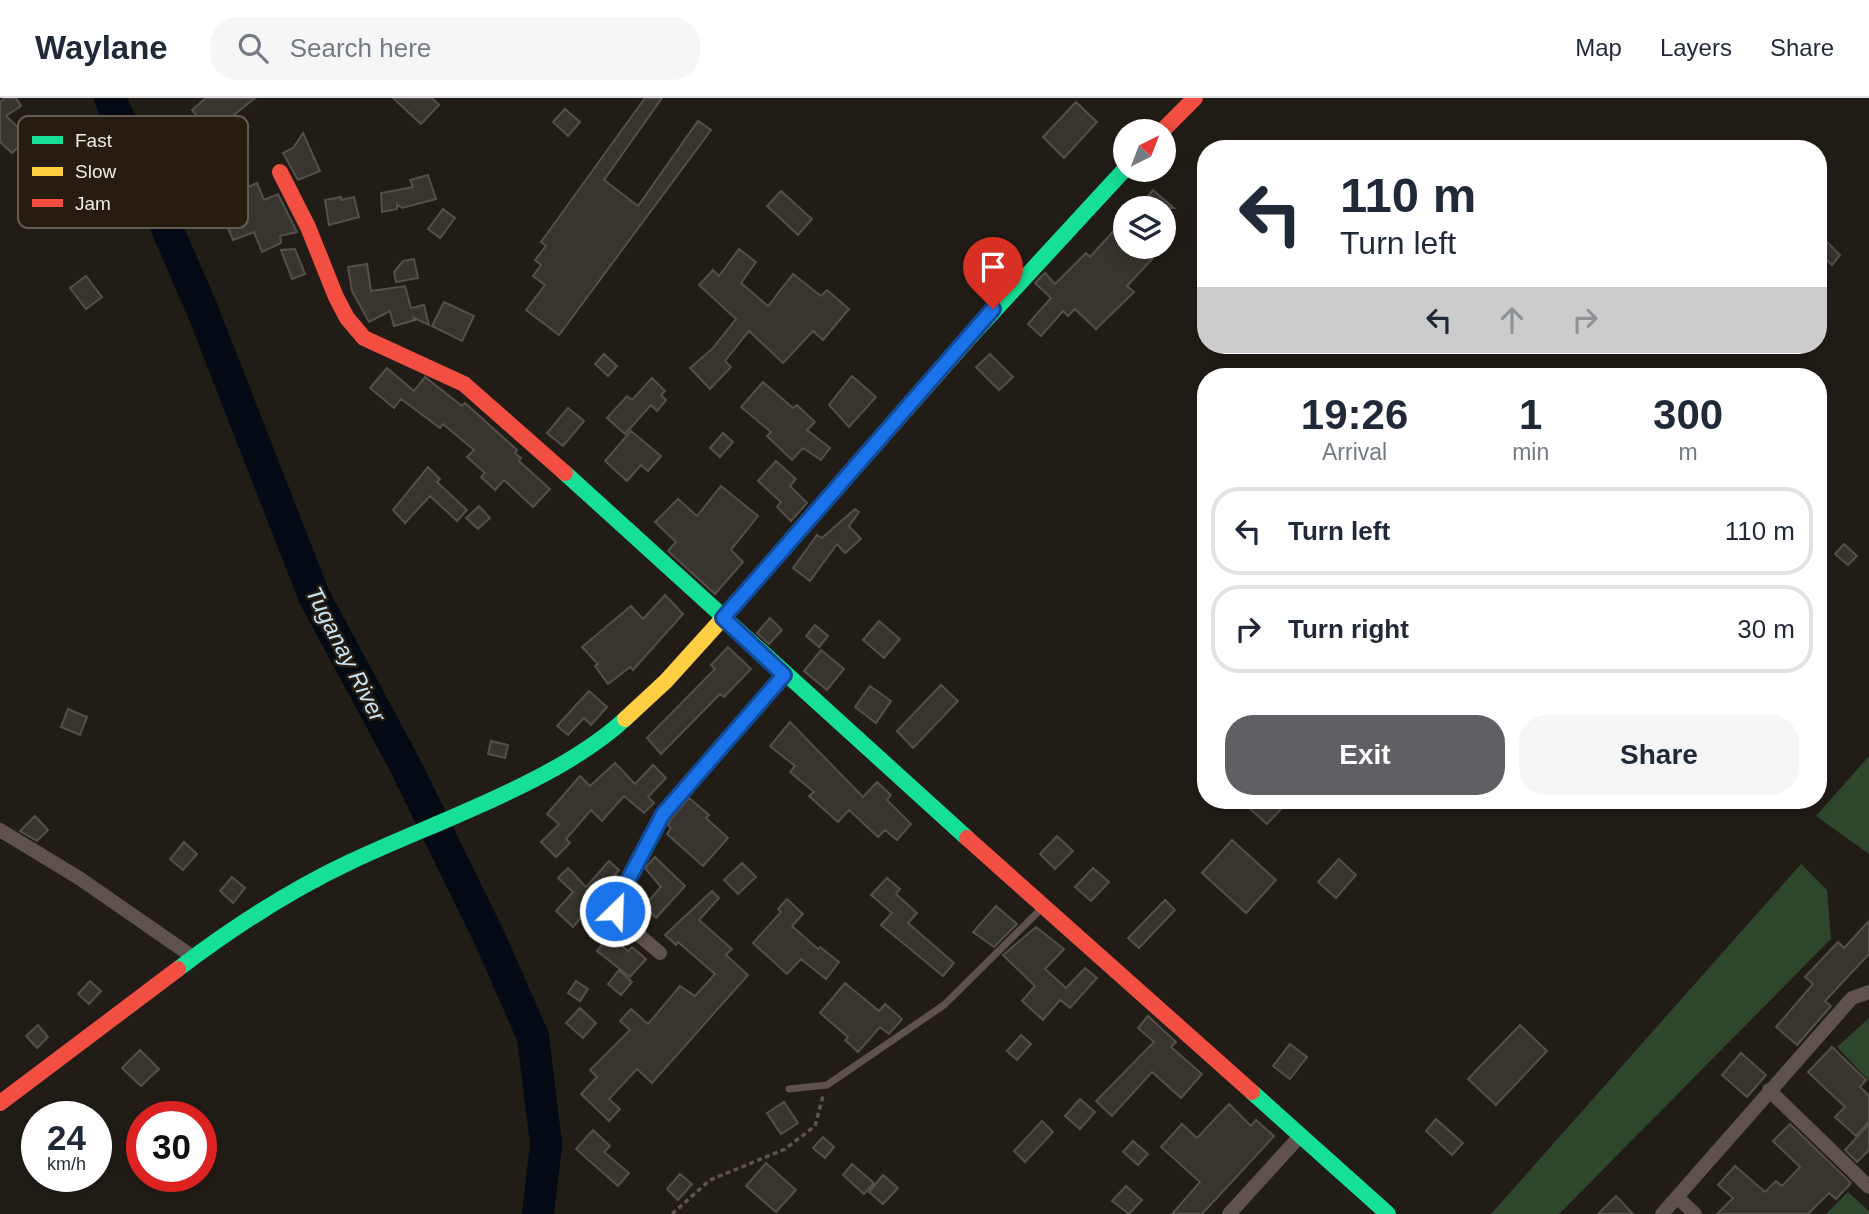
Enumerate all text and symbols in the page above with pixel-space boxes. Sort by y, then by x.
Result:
search box [210,17,700,80]
text: Waylane [35,29,168,66]
icon: search [234,29,272,67]
text: Search here [290,33,431,63]
text: Map [1575,34,1622,61]
text: Layers [1660,34,1732,61]
text: Share [1770,34,1834,61]
legend [18,116,248,228]
north arrow [1113,119,1176,182]
map controls [1113,119,1176,259]
text: Fast [75,130,113,151]
text: Slow [75,161,116,182]
icon: left [1225,168,1316,259]
text: 110 m [1340,168,1476,222]
text: Jam [75,193,111,214]
button: layers [1113,196,1176,259]
text: Turn left [1340,225,1456,261]
pin [963,237,1023,309]
icon: arrive [974,248,1012,286]
icon: left [1420,301,1458,339]
icon: ahead [1493,301,1531,339]
icon: right [1566,301,1604,339]
text: 19:26 [1301,391,1408,438]
text: 1 [1519,391,1542,438]
text: 300 [1653,391,1723,438]
text: Arrival [1322,439,1387,465]
text: min [1512,439,1549,465]
text: m [1679,439,1698,465]
icon: left [1229,512,1267,550]
text: Turn left [1288,516,1390,546]
text: 110 m [1725,516,1795,546]
water label: Tuganay River [301,582,392,727]
icon: right [1229,610,1267,648]
text: Turn right [1288,614,1409,644]
text: 30 m [1737,614,1795,644]
button: Exit [1225,715,1505,795]
button: Share [1519,715,1799,795]
position arrow [578,874,652,948]
speed limit sign: 30 [126,1101,217,1192]
text: 24 [47,1118,86,1157]
text: km/h [47,1154,86,1174]

